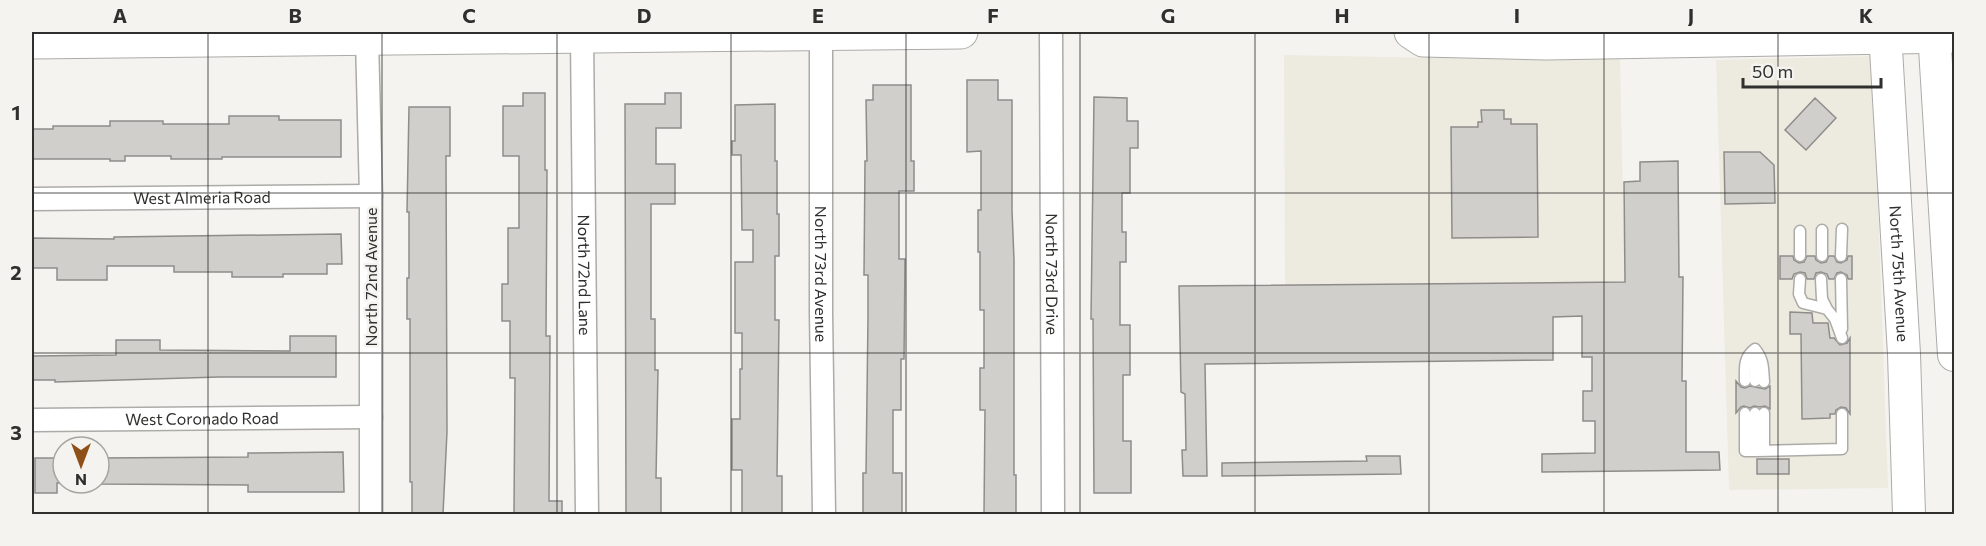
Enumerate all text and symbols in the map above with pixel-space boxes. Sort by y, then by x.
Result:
text: A [113,3,127,27]
text: B [288,3,302,27]
text: C [462,3,476,27]
text: D [637,3,651,27]
text: E [812,3,824,27]
text: F [987,3,999,27]
text: G [1161,3,1175,27]
text: H [1335,3,1350,27]
text: I [1514,3,1520,27]
text: J [1688,3,1694,27]
text: K [1859,3,1873,27]
scale bar [1743,51,1881,89]
text: 50 m [1752,60,1793,82]
text: 1 [11,100,21,124]
street label: West Almeria Road [133,187,271,207]
street label: North 75th Avenue [1886,205,1913,342]
street label: North 73rd Avenue [812,206,831,342]
street label: North 72nd Avenue [361,208,380,346]
street label: North 73rd Drive [1043,213,1062,335]
street label: North 72nd Lane [575,214,595,336]
text: 2 [10,260,22,284]
street label: West Coronado Road [125,408,279,428]
text: 3 [10,420,22,444]
north arrow [51,435,111,495]
text: N [75,471,87,490]

